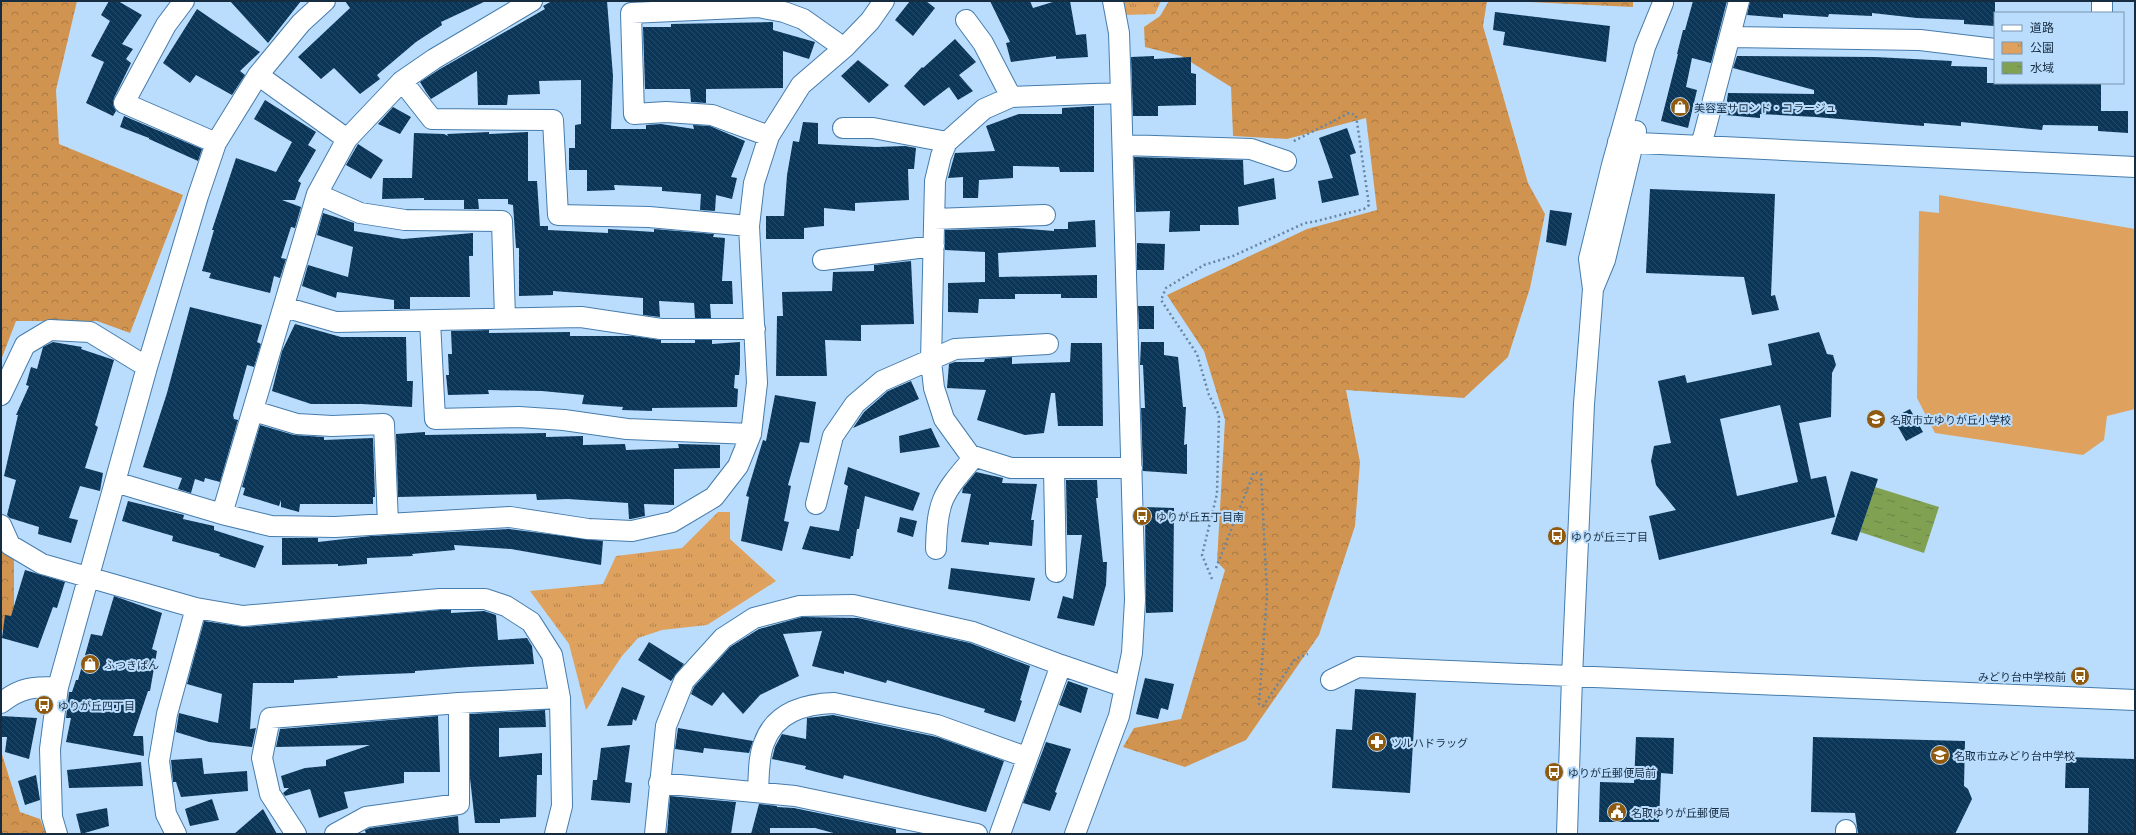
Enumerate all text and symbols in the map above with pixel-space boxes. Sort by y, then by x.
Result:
legend [1994,12,2124,84]
text: 道路 [2030,18,2054,35]
text: 公園 [2030,38,2054,55]
text: 水域 [2030,58,2054,75]
shop icon: 美容室サロンド・コラージュ [1669,96,1691,118]
place label: 美容室サロンド・コラージュ [1694,99,1836,115]
school or university icon: 名取市立ゆりが丘小学校 [1865,408,1887,430]
place label: 名取市立ゆりが丘小学校 [1890,411,2011,427]
bus stop icon: ゆりが丘五丁目南 [1131,505,1153,527]
place label: ゆりが丘五丁目南 [1156,508,1244,524]
bus stop icon: ゆりが丘三丁目 [1546,525,1568,547]
place label: ゆりが丘三丁目 [1571,528,1648,544]
shop icon: ふつきぱん [79,653,101,675]
place label: ふつきぱん [104,656,159,672]
bus stop icon: みどり台中学校前 [2069,665,2091,687]
place label: みどり台中学校前 [1978,668,2066,684]
bus stop icon: ゆりが丘四丁目 [33,694,55,716]
place label: ゆりが丘四丁目 [58,697,135,713]
pharmacy icon: ツルハドラッグ [1366,731,1388,753]
place label: ツルハドラッグ [1391,734,1468,750]
school or university icon: 名取市立みどり台中学校 [1929,744,1951,766]
place label: 名取市立みどり台中学校 [1954,747,2075,763]
bus stop icon: ゆりが丘郵便局前 [1543,761,1565,783]
place label: ゆりが丘郵便局前 [1568,764,1656,780]
public building icon: 名取ゆりが丘郵便局 [1606,801,1628,823]
place label: 名取ゆりが丘郵便局 [1631,804,1730,820]

